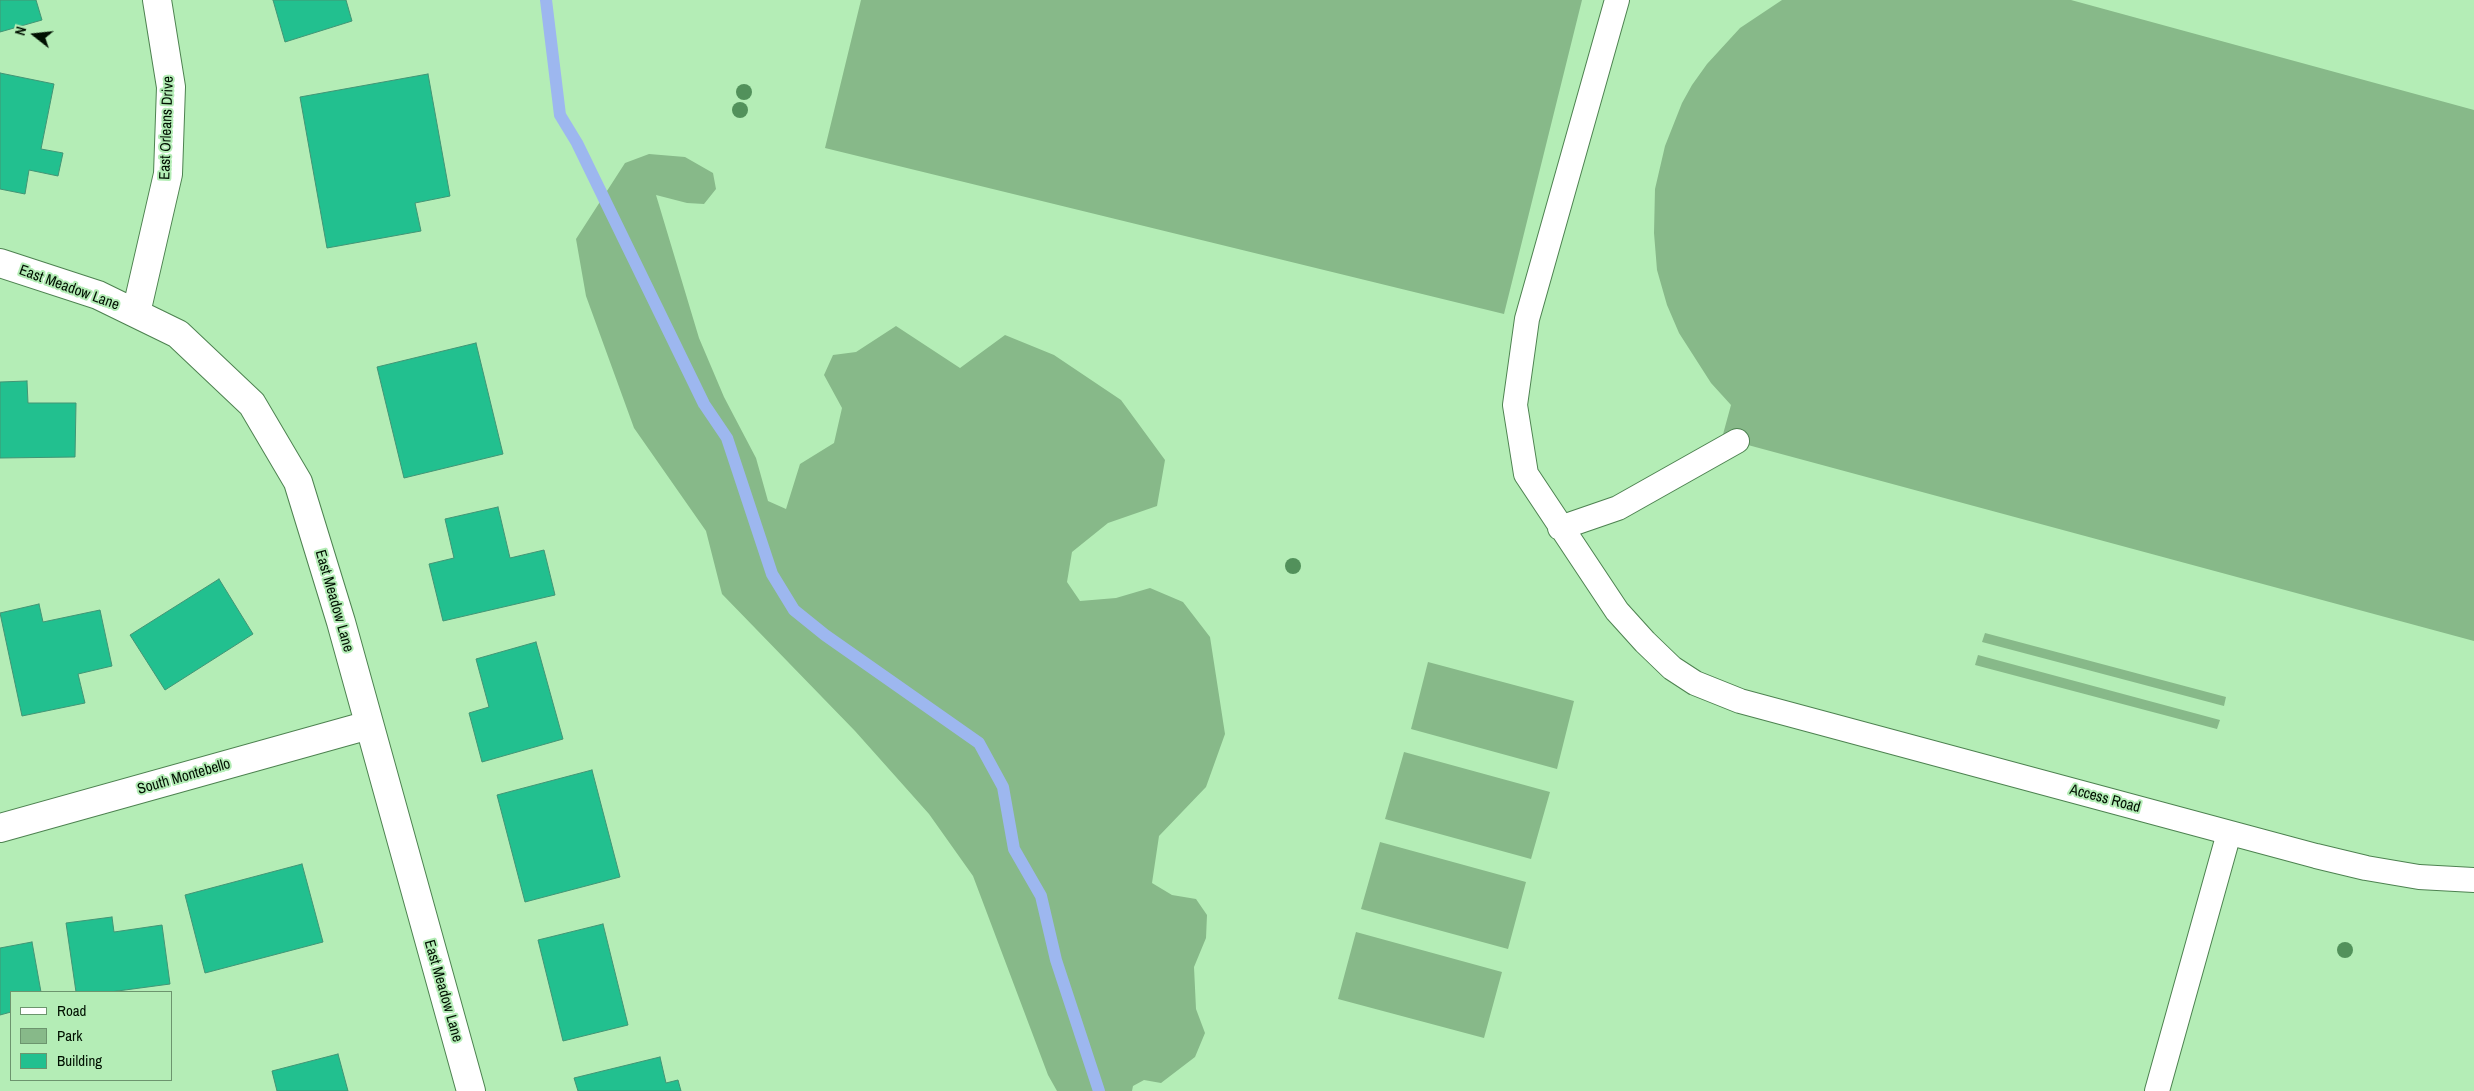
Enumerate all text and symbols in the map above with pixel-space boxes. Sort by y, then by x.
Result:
north arrow [10,10,60,60]
text: N [11,24,30,37]
street label: East Orleans Drive [156,76,178,180]
street label: East Meadow Lane [16,262,122,314]
street label: East Meadow Lane [311,548,357,654]
street label: South Montebello [136,755,232,799]
street label: Access Road [2068,781,2142,817]
street label: East Meadow Lane [420,938,466,1044]
legend [10,991,172,1081]
text: Road [57,1000,86,1021]
text: Park [57,1025,82,1046]
text: Building [57,1050,102,1071]

